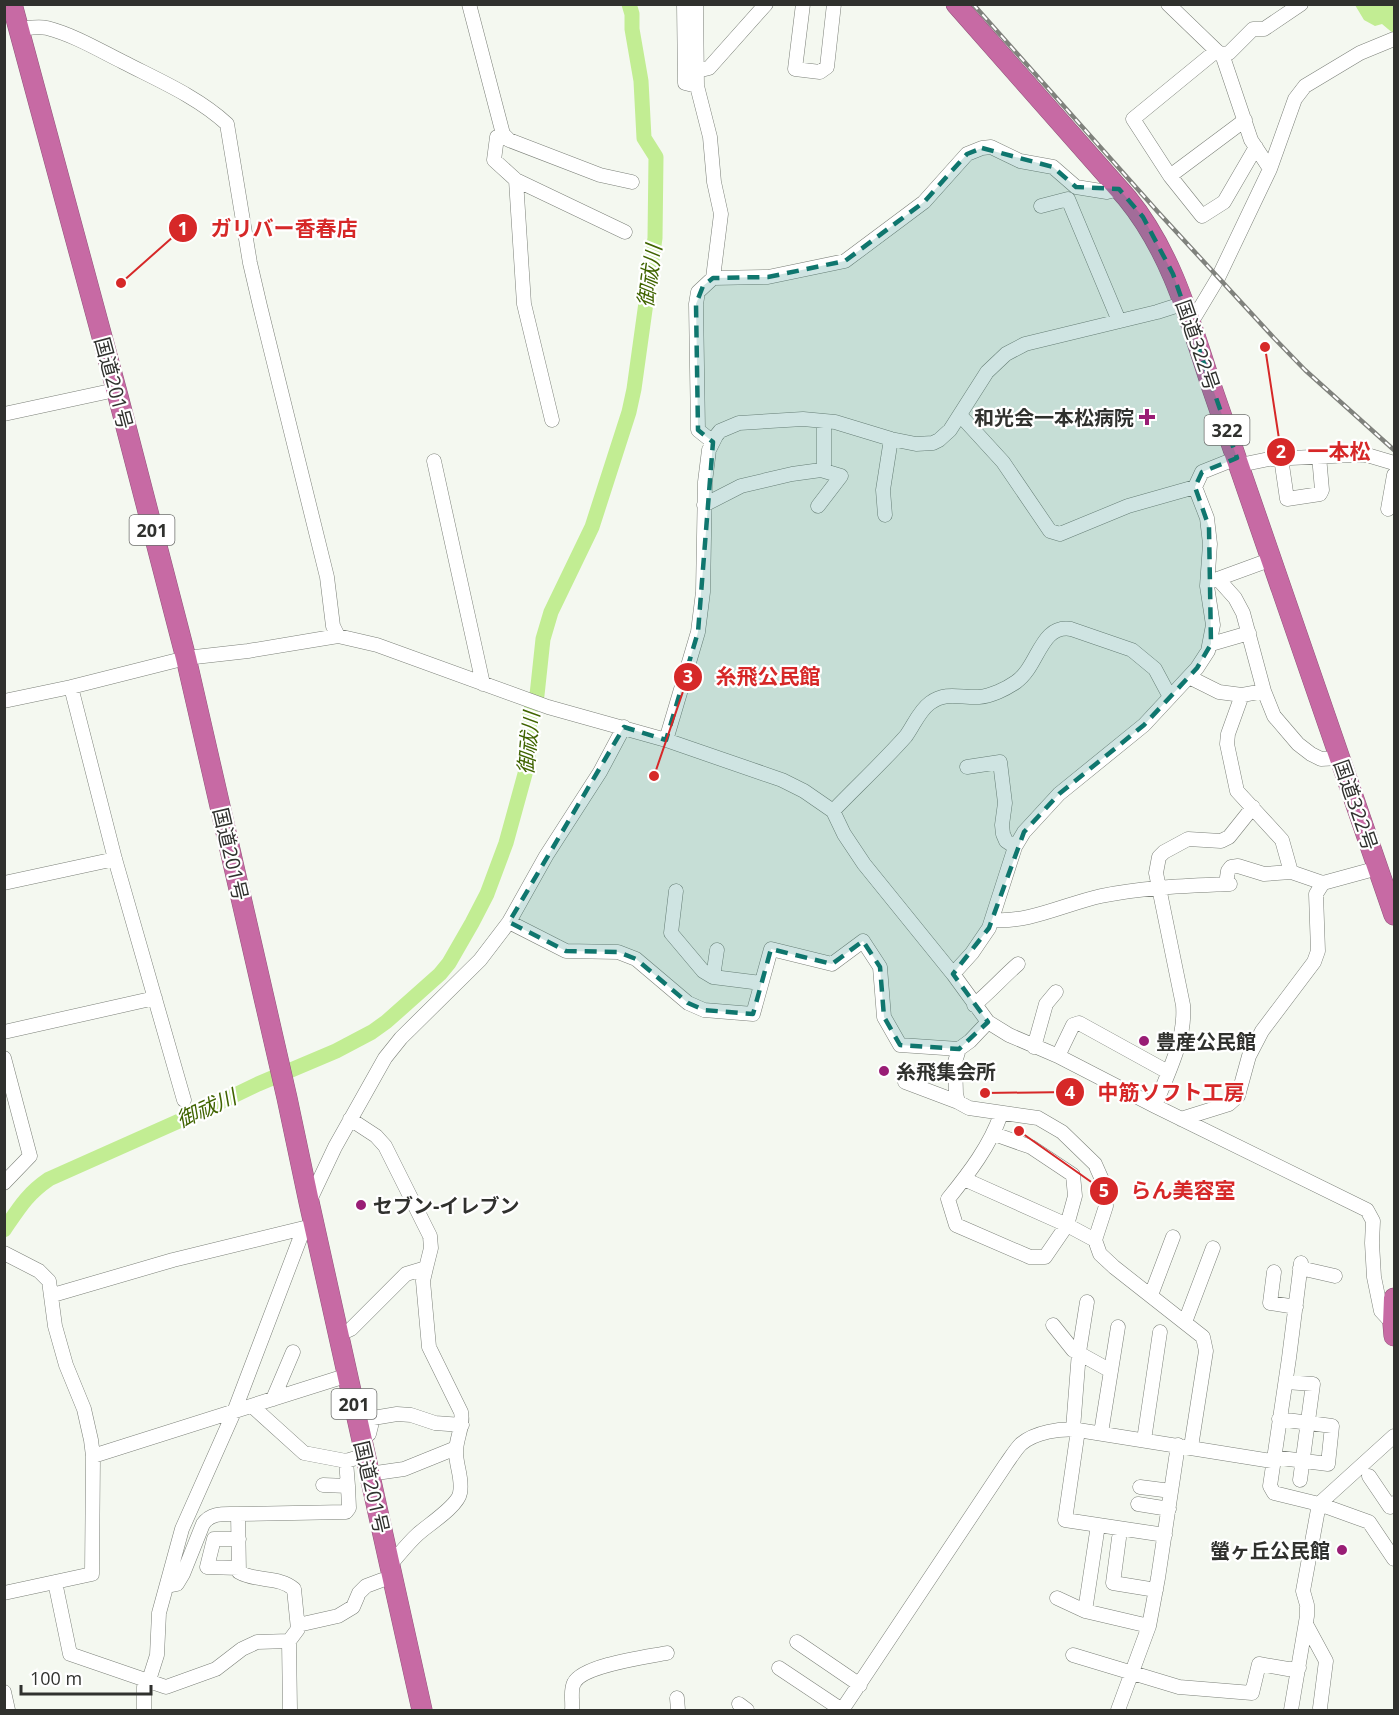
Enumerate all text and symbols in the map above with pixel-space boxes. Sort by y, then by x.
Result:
callout: ガリバー香春店 [168,209,369,248]
text: ガリバー香春店 [211,214,358,242]
text: 1 [178,216,188,240]
water label: 御祓川 [631,241,668,309]
street label: 国道322号 [1170,296,1226,394]
street label: 国道201号 [89,334,139,432]
place label: 和光会一本松病院 [974,404,1134,431]
marker: 和光会一本松病院 [1138,408,1156,426]
road number: 322 [1204,415,1250,445]
callout: 一本松 [1266,432,1383,471]
text: 一本松 [1308,437,1371,465]
text: 2 [1276,439,1286,463]
road number: 201 [130,515,174,545]
callout: 糸飛公民館 [673,657,832,696]
text: 糸飛公民館 [716,662,821,690]
text: 3 [683,664,693,688]
water label: 御祓川 [511,708,545,776]
street label: 国道322号 [1328,756,1384,854]
street label: 国道201号 [207,805,255,903]
place label: 豊産公民館 [1156,1028,1256,1055]
marker: 豊産公民館 [1137,1034,1151,1048]
place label: 糸飛集会所 [896,1058,996,1085]
marker: 糸飛集会所 [877,1064,891,1078]
callout: 中筋ソフト工房 [1055,1073,1256,1112]
text: 中筋ソフト工房 [1098,1078,1245,1106]
text: 4 [1065,1080,1075,1104]
water label: 御祓川 [172,1082,242,1134]
callout: らん美容室 [1089,1171,1248,1210]
text: らん美容室 [1131,1176,1236,1204]
text: 5 [1099,1178,1109,1202]
place label: セブン-イレブン [373,1192,519,1219]
marker: セブン-イレブン [354,1198,368,1212]
road number: 201 [332,1389,376,1419]
street label: 国道201号 [348,1438,396,1536]
place label: 螢ヶ丘公民館 [1210,1537,1330,1564]
marker: 螢ヶ丘公民館 [1335,1543,1349,1557]
scale bar [21,1658,152,1696]
text: 100 m [30,1666,82,1690]

